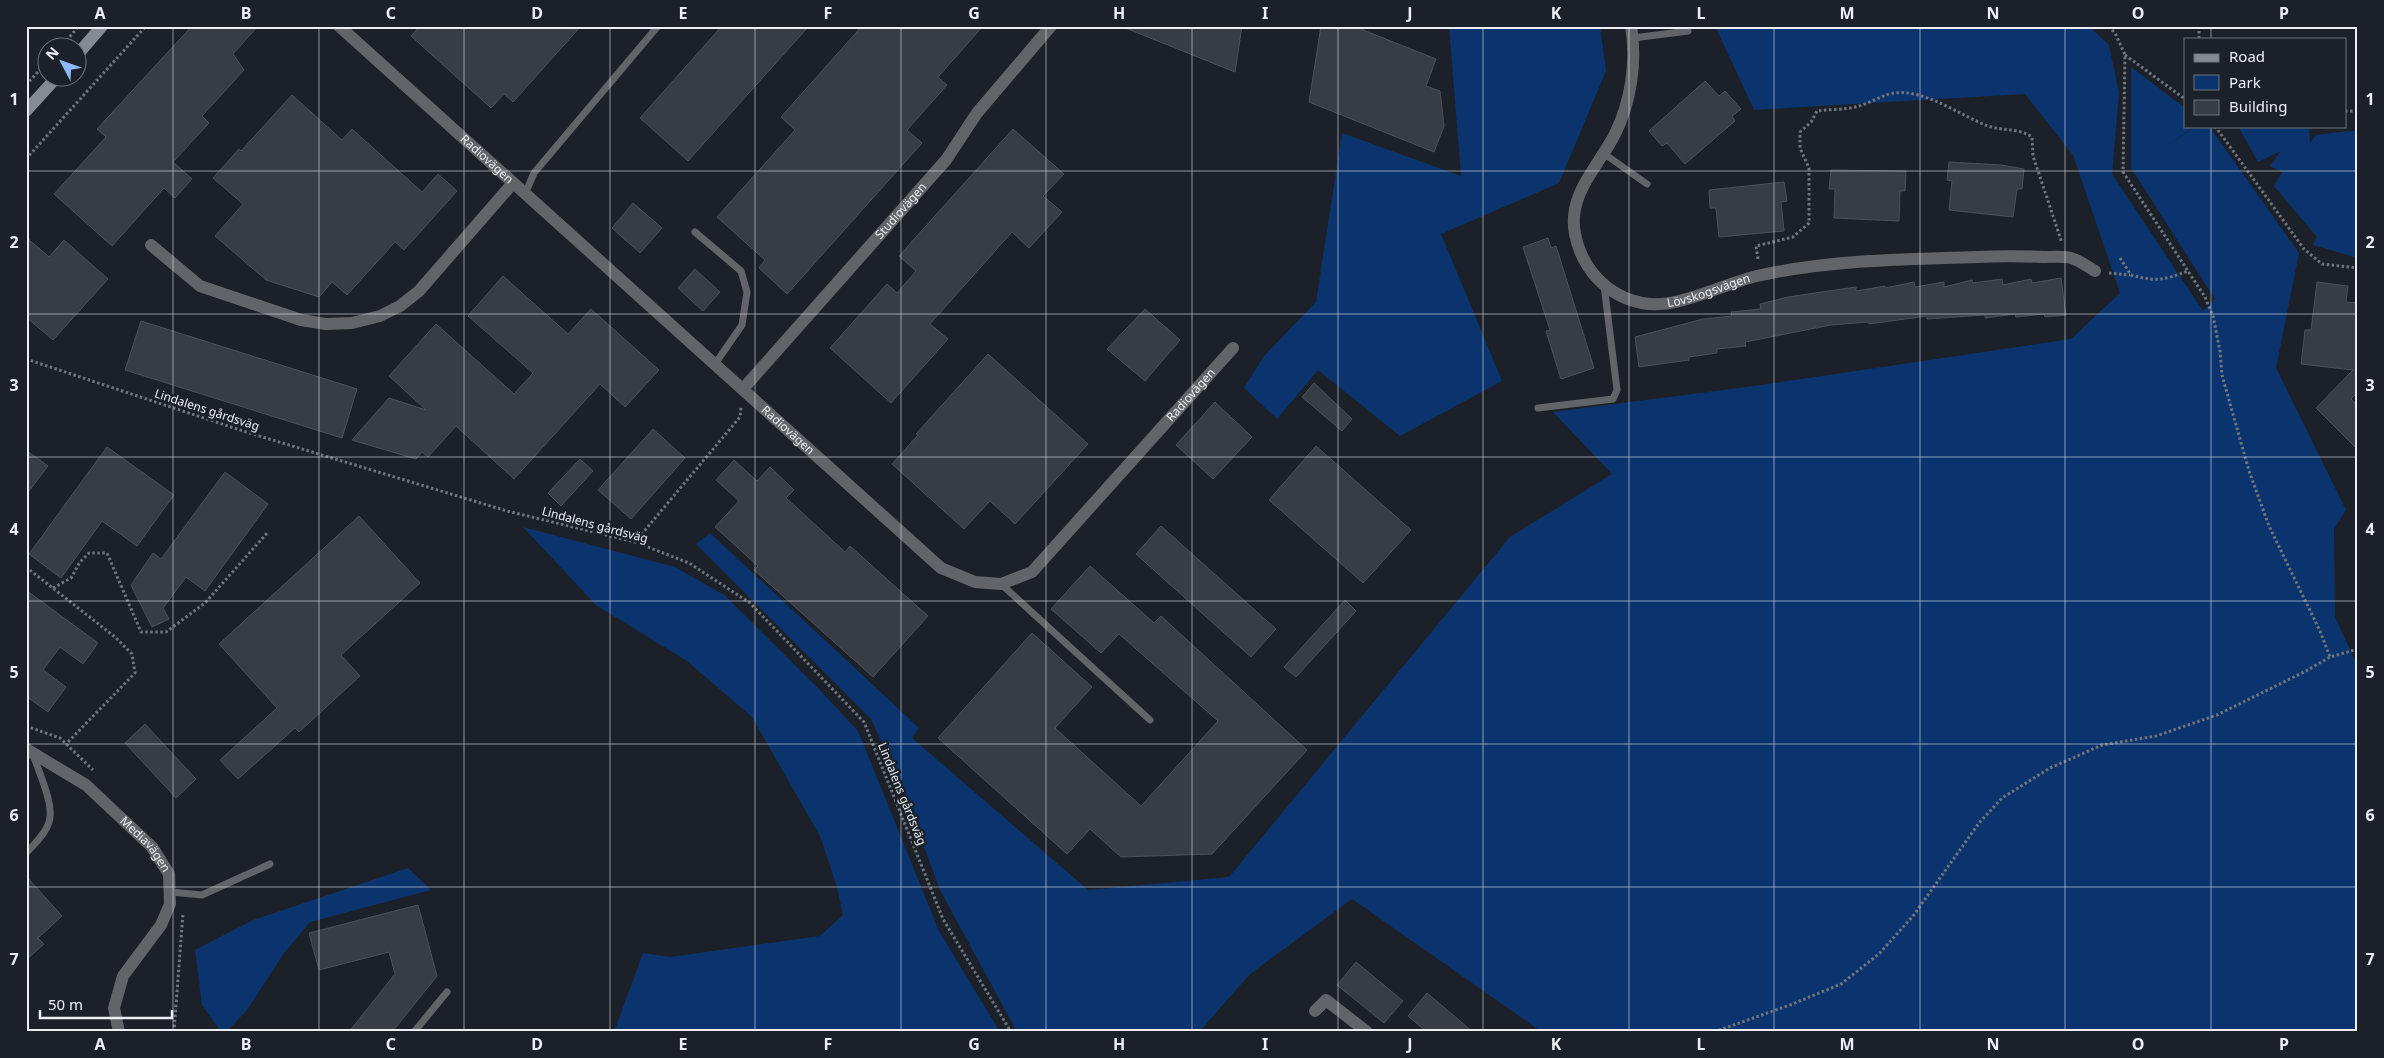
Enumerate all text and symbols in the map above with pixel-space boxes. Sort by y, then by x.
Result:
text: A [94,2,106,24]
text: B [241,2,251,24]
text: C [386,2,396,24]
text: D [531,2,543,24]
text: E [679,2,688,24]
text: F [824,2,832,24]
text: G [968,2,980,24]
text: H [1113,2,1125,24]
text: I [1262,2,1268,24]
text: J [1405,2,1413,24]
text: K [1551,2,1562,24]
text: L [1697,2,1706,24]
text: M [1839,2,1855,24]
text: N [1986,2,2000,24]
text: O [2132,2,2144,24]
text: P [2279,2,2289,24]
north arrow [38,38,88,88]
legend [2184,38,2346,128]
text: N [41,43,63,64]
text: Road [2229,46,2265,66]
text: Park [2229,72,2261,92]
text: 1 [9,88,19,110]
text: 1 [2365,88,2375,110]
text: Building [2229,96,2287,116]
street label: Radiovägen [457,130,518,187]
street label: Studiovägen [871,179,930,243]
text: 2 [9,231,19,253]
text: 2 [2365,231,2375,253]
street label: Lövskogsvägen [1666,269,1752,311]
street label: Radiovägen [1162,364,1219,425]
text: 3 [9,374,19,396]
text: 3 [2365,374,2375,396]
street label: Lindalens gårdsväg [153,385,262,434]
street label: Radiovägen [758,401,818,458]
street label: Lindalens gårdsväg [540,502,650,547]
text: 4 [9,518,19,540]
text: 4 [2365,518,2375,540]
text: 5 [9,661,19,683]
text: 5 [2365,661,2375,683]
street label: Lindalens gårdsväg [874,740,931,848]
text: 6 [9,804,19,826]
text: 6 [2365,804,2375,826]
street label: Mediavägen [116,812,175,875]
text: 7 [9,948,19,970]
text: 7 [2365,948,2375,970]
scale bar [40,988,172,1020]
text: 50 m [48,994,83,1014]
text: A [94,1033,106,1055]
text: B [241,1033,251,1055]
text: C [386,1033,396,1055]
text: D [531,1033,543,1055]
text: E [679,1033,688,1055]
text: F [824,1033,832,1055]
text: G [968,1033,980,1055]
text: H [1113,1033,1125,1055]
text: I [1262,1033,1268,1055]
text: J [1405,1033,1413,1055]
text: K [1551,1033,1562,1055]
text: L [1697,1033,1706,1055]
text: M [1839,1033,1855,1055]
text: N [1986,1033,2000,1055]
text: O [2132,1033,2144,1055]
text: P [2279,1033,2289,1055]

